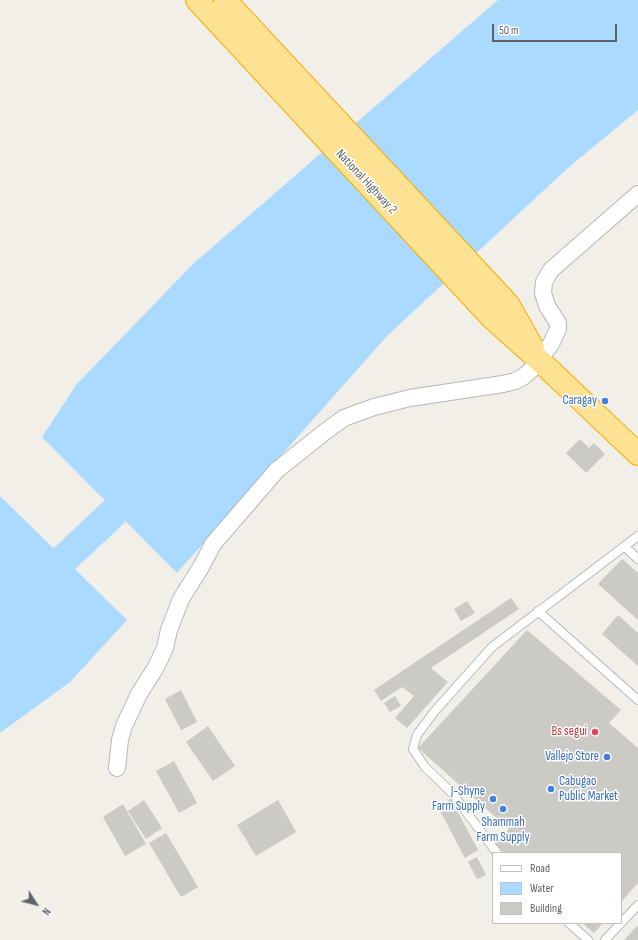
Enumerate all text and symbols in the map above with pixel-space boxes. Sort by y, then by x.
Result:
scale bar [494,16,619,42]
text: 50 m [499,23,519,38]
street label: National Highway 2 [332,146,400,218]
place label: Caragay [562,393,597,409]
marker: Caragay [600,396,610,406]
place label: Bs segui [552,724,587,740]
marker: Bs segui [590,727,600,737]
place label: Vallejo Store [545,749,599,765]
marker: Vallejo Store [602,752,612,762]
place label: Cabugao Public Market [559,774,618,805]
place label: J-Shyne Farm Supply [432,784,485,815]
marker: Cabugao Public Market [546,784,556,794]
marker: J-Shyne Farm Supply [488,794,498,804]
marker: Shammah Farm Supply [498,804,508,814]
place label: Shammah Farm Supply [476,815,530,846]
legend [492,852,622,924]
text: Road [530,861,550,876]
text: Water [530,881,554,896]
north arrow [16,884,56,924]
text: Building [530,901,562,916]
text: N [39,905,53,918]

